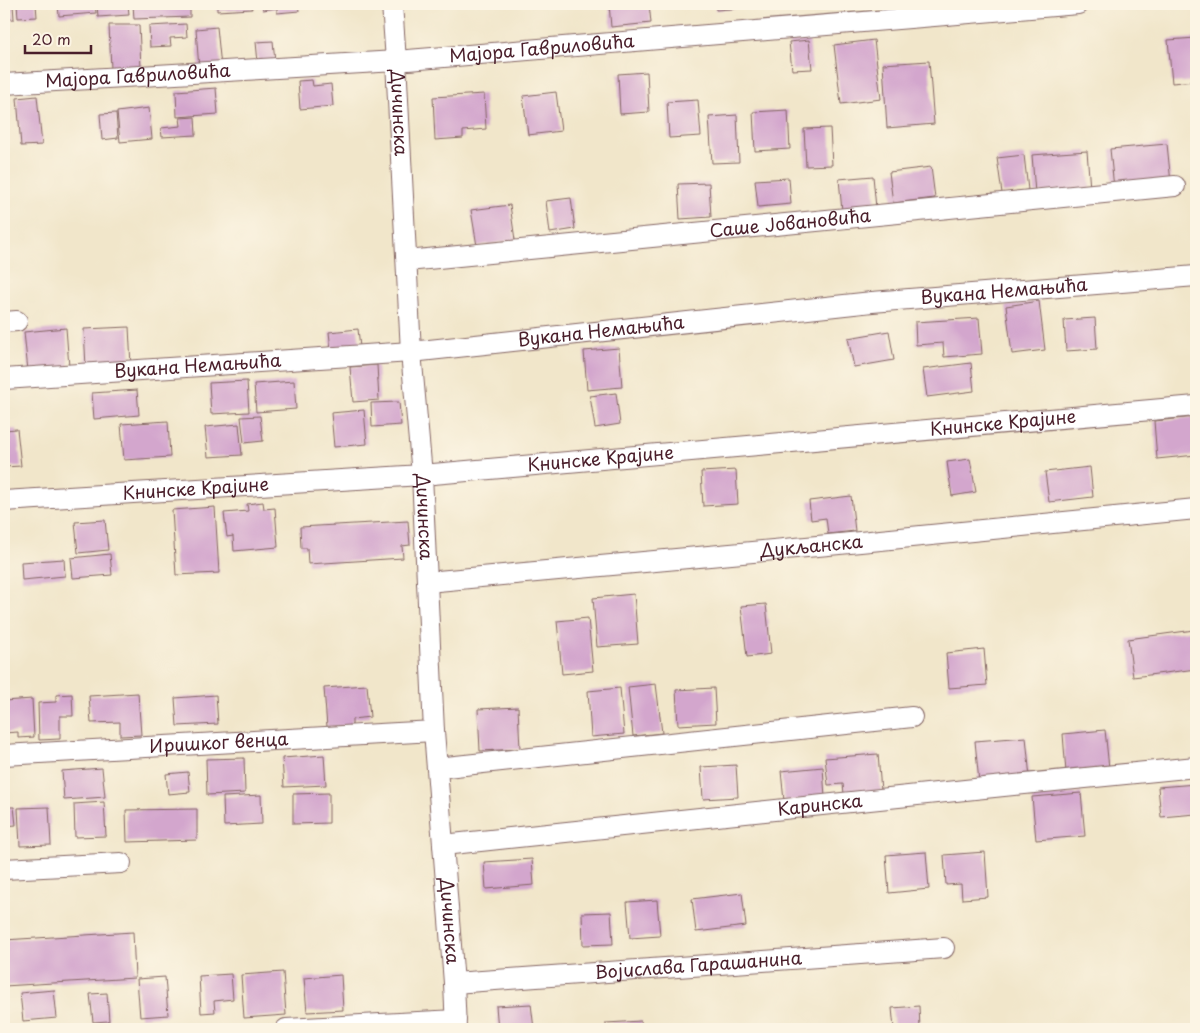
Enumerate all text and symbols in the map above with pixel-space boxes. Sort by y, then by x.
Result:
scale bar [25,22,91,54]
street label: Мајора Гавриловића [448,26,636,69]
text: 20 m [32,27,71,50]
street label: Мајора Гавриловића [44,56,232,94]
street label: Дичинска [384,68,416,157]
street label: Саше Јовановића [708,201,873,243]
street label: Вукана Немањића [919,270,1089,310]
street label: Вукана Немањића [516,307,686,352]
street label: Вукана Немањића [113,346,283,384]
street label: Книнске Крајине [928,402,1077,442]
street label: Книнске Крајине [526,438,675,478]
street label: Книнске Крајине [121,470,270,506]
street label: Дичинска [410,472,441,561]
street label: Дукљанска [758,527,864,563]
street label: Иришког венца [148,724,289,759]
street label: Каринска [776,786,864,822]
street label: Дичинска [434,876,468,966]
street label: Војислава Гарашанина [594,943,803,985]

